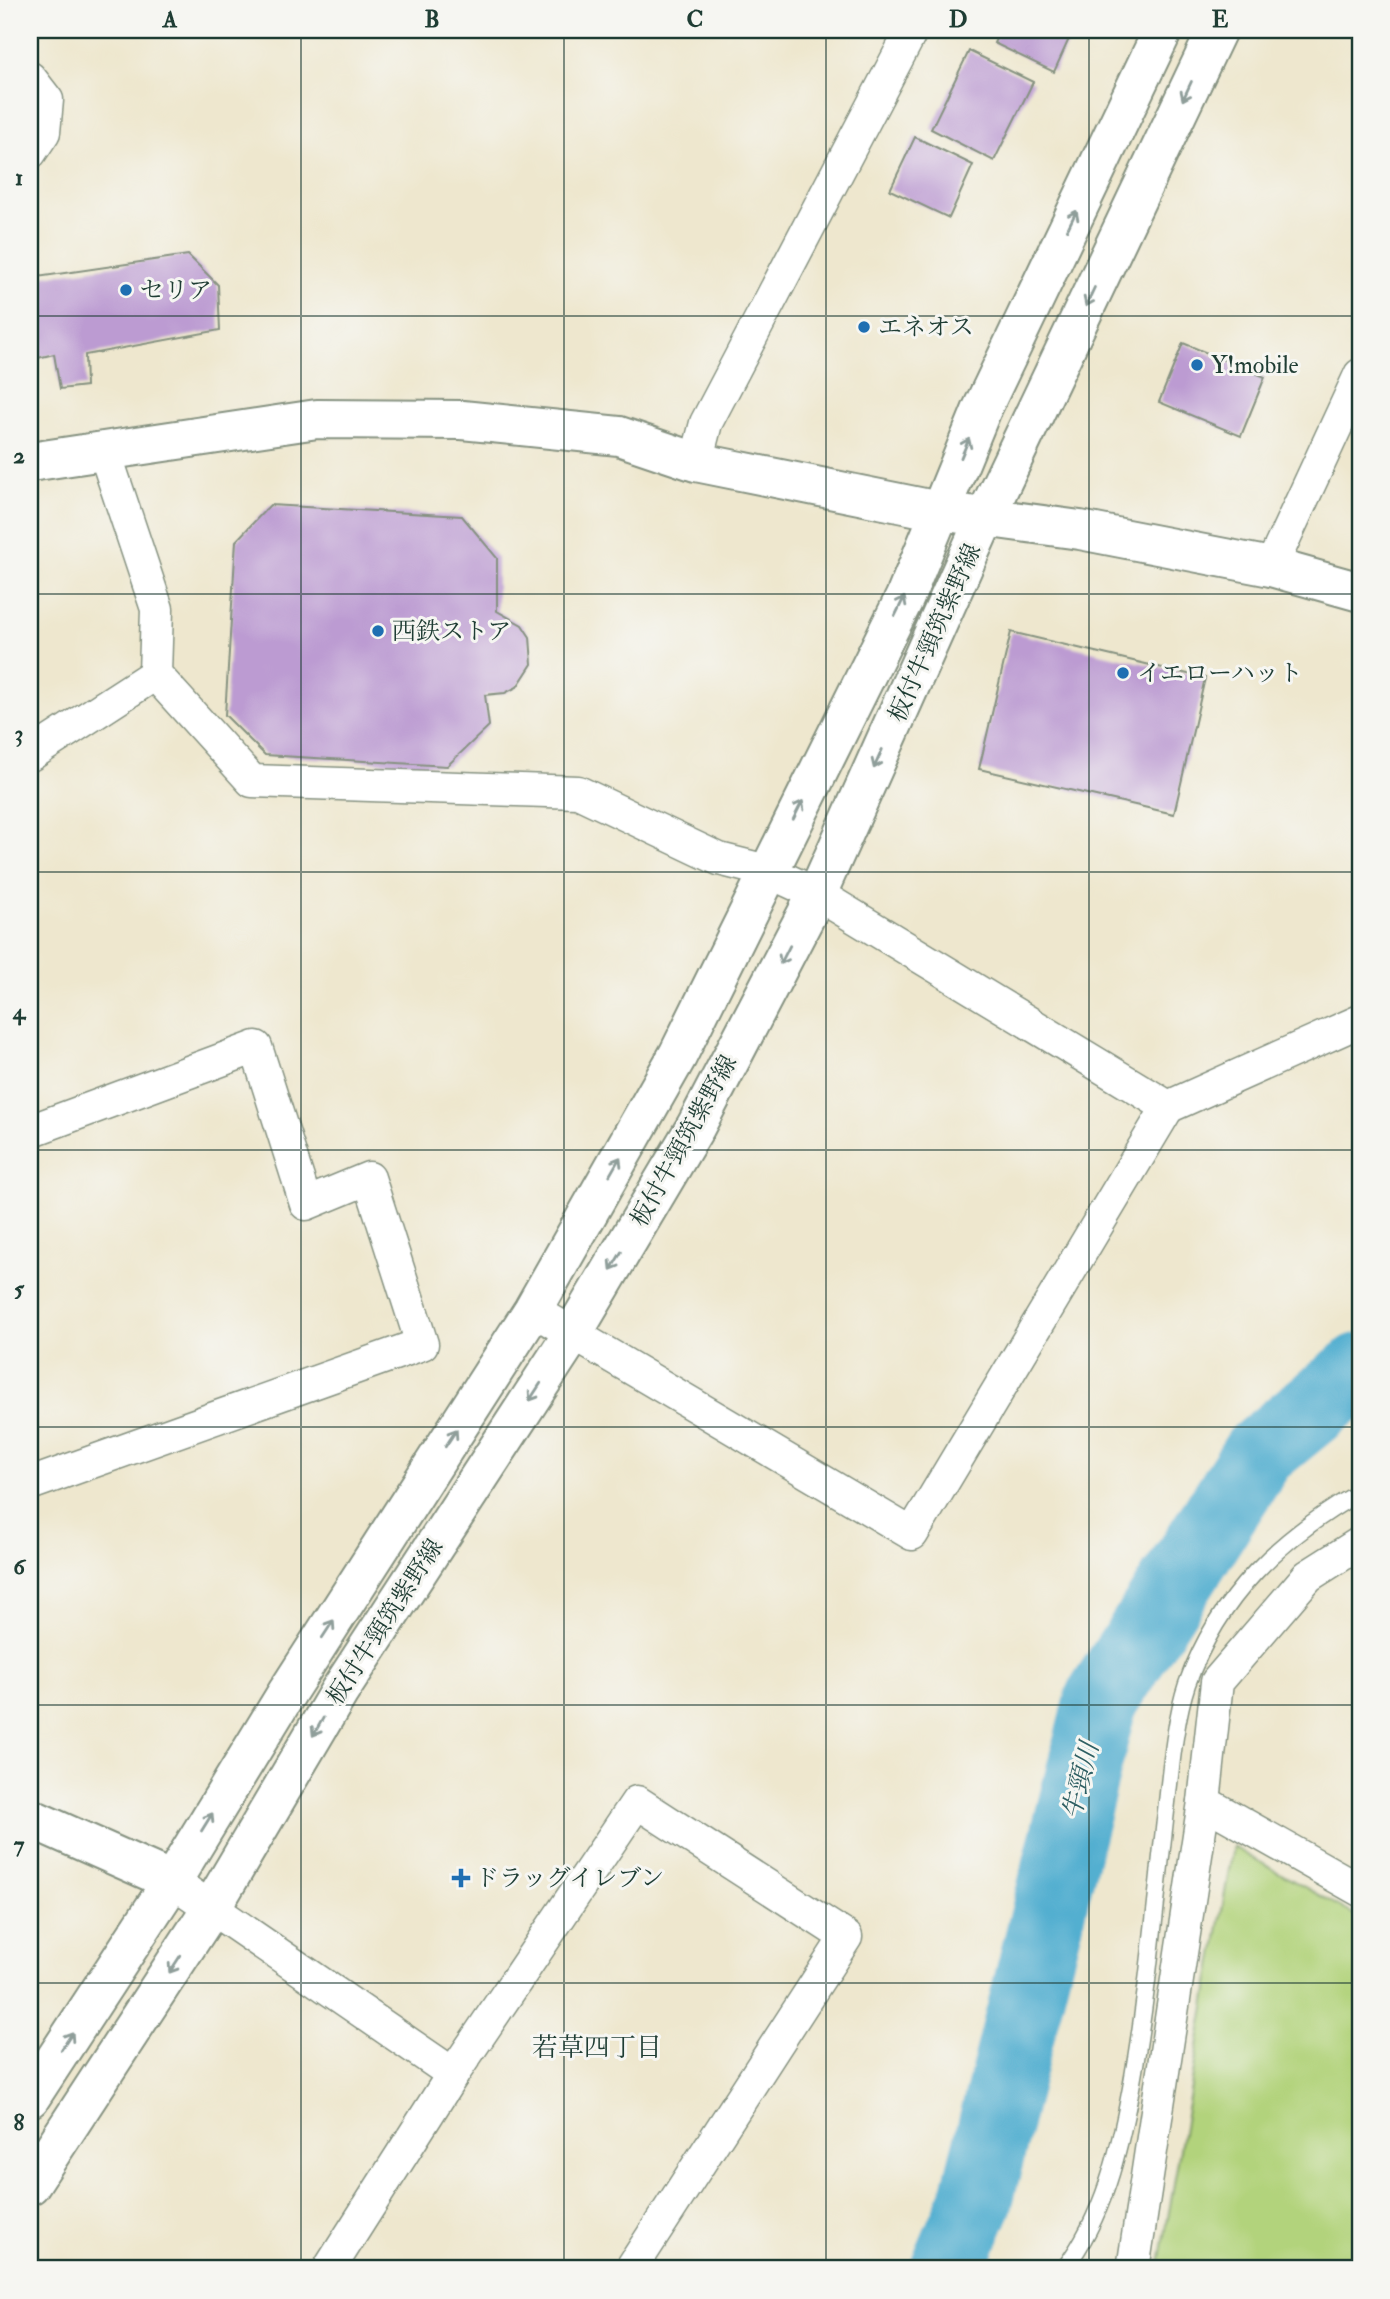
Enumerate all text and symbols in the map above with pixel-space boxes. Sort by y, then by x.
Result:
text: A [162,5,178,34]
text: B [424,5,440,34]
text: C [687,5,703,34]
text: D [949,5,967,34]
text: E [1212,5,1229,34]
one-way arrow [1180,80,1194,101]
text: 1 [15,163,23,192]
one-way arrow [1066,210,1080,231]
place label: セリア [140,275,212,306]
marker: セリア [118,282,134,298]
one-way arrow [1082,286,1096,307]
place label: エネオス [878,312,974,343]
marker: エネオス [856,319,872,335]
place label: Y!mobile [1211,350,1299,381]
marker: Y!mobile [1189,357,1205,373]
one-way arrow [959,438,972,459]
text: 2 [13,441,25,470]
street label: 板付牛頸筑紫野線 [882,539,988,727]
one-way arrow [893,596,907,617]
place label: 西鉄ストア [392,616,511,647]
marker: 西鉄ストア [370,623,386,639]
place label: イエローハット [1137,658,1303,689]
marker: イエローハット [1115,665,1131,681]
text: 3 [15,719,23,748]
one-way arrow [871,748,884,769]
one-way arrow [791,800,805,821]
one-way arrow [778,944,791,965]
text: 4 [12,997,27,1026]
street label: 板付牛頸筑紫野線 [624,1050,744,1232]
one-way arrow [608,1156,622,1176]
one-way arrow [609,1251,623,1271]
text: 5 [14,1274,25,1303]
one-way arrow [528,1382,542,1402]
one-way arrow [443,1429,458,1448]
street label: 板付牛頸筑紫野線 [320,1533,450,1711]
text: 6 [13,1552,27,1581]
one-way arrow [321,1620,335,1640]
one-way arrow [311,1717,325,1737]
water label: 牛頸川 [1056,1736,1107,1823]
one-way arrow [201,1813,215,1833]
text: 7 [14,1830,25,1859]
place label: ドラッグイレブン [475,1863,664,1894]
marker: ドラッグイレブン [453,1870,469,1886]
one-way arrow [168,1954,182,1973]
one-way arrow [60,2032,74,2051]
district label: 若草四丁目 [532,2032,662,2064]
text: 8 [14,2108,25,2137]

